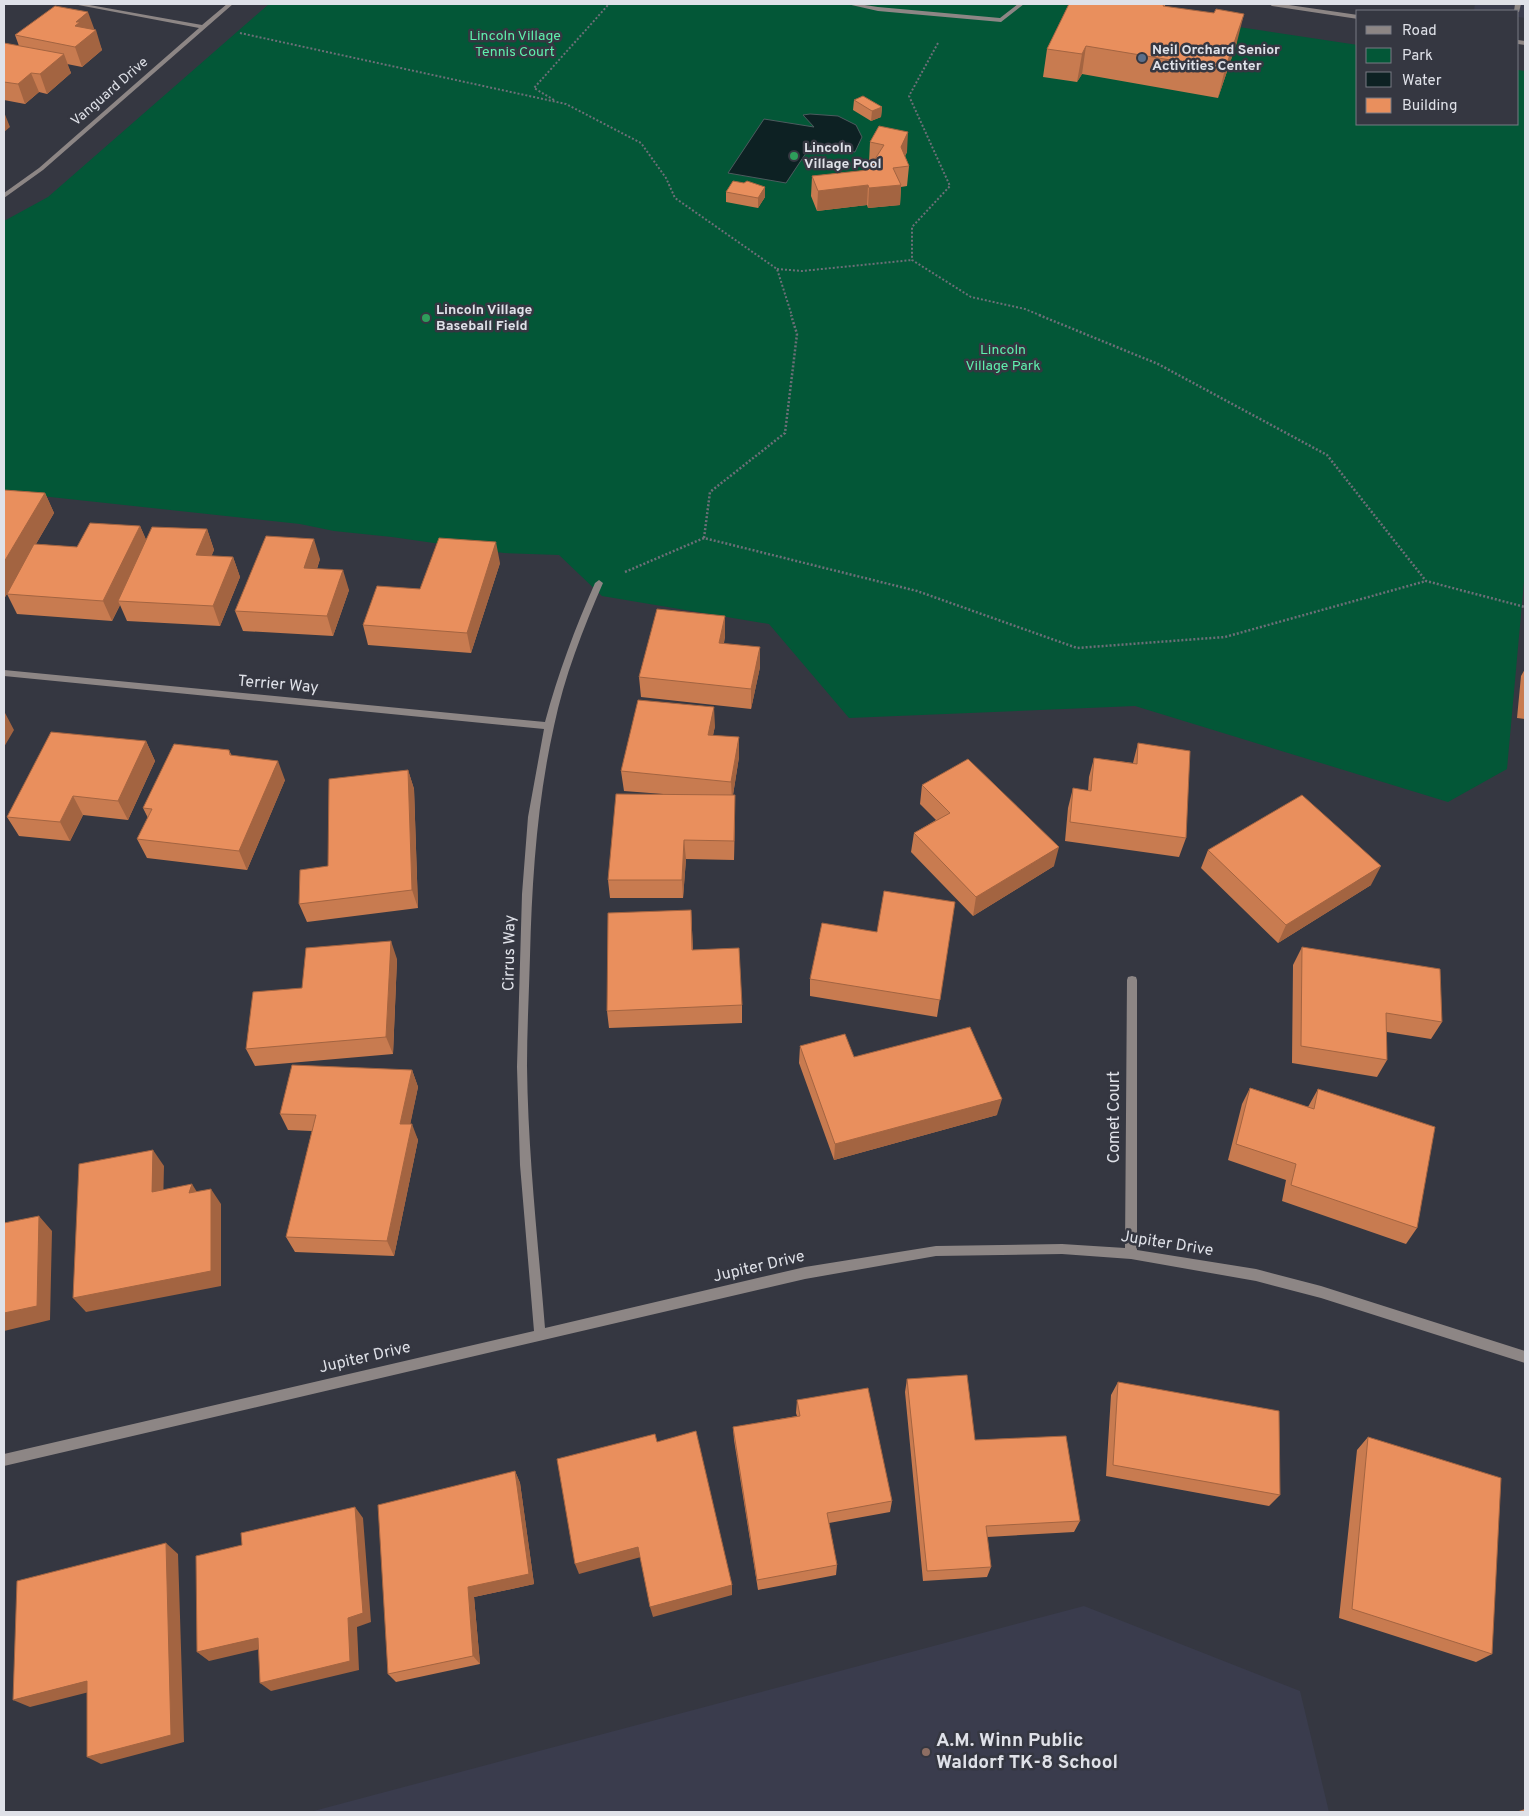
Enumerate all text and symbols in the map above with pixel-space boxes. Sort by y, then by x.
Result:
legend [1356,10,1519,125]
text: Road [1402,22,1437,41]
park label: Lincoln Village Tennis Court [469,28,561,61]
place label: Neil Orchard Senior Activities Center [1152,42,1280,75]
text: Park [1402,47,1433,66]
marker: Neil Orchard Senior Activities Center [1136,52,1148,64]
street label: Vanguard Drive [68,54,152,130]
text: Water [1402,72,1442,91]
text: Building [1402,97,1457,116]
place label: Lincoln Village Pool [804,140,882,173]
marker: Lincoln Village Pool [788,150,800,162]
place label: Lincoln Village Baseball Field [436,302,532,335]
marker: Lincoln Village Baseball Field [420,312,432,324]
park label: Lincoln Village Park [965,342,1041,375]
street label: Terrier Way [237,671,319,699]
street label: Cirrus Way [499,915,521,991]
street label: Comet Court [1105,1071,1125,1163]
street label: Jupiter Drive [1119,1227,1215,1261]
street label: Jupiter Drive [711,1247,807,1287]
street label: Jupiter Drive [317,1338,413,1378]
place label: A.M. Winn Public Waldorf TK-8 School [936,1729,1118,1775]
marker: A.M. Winn Public Waldorf TK-8 School [920,1746,932,1758]

